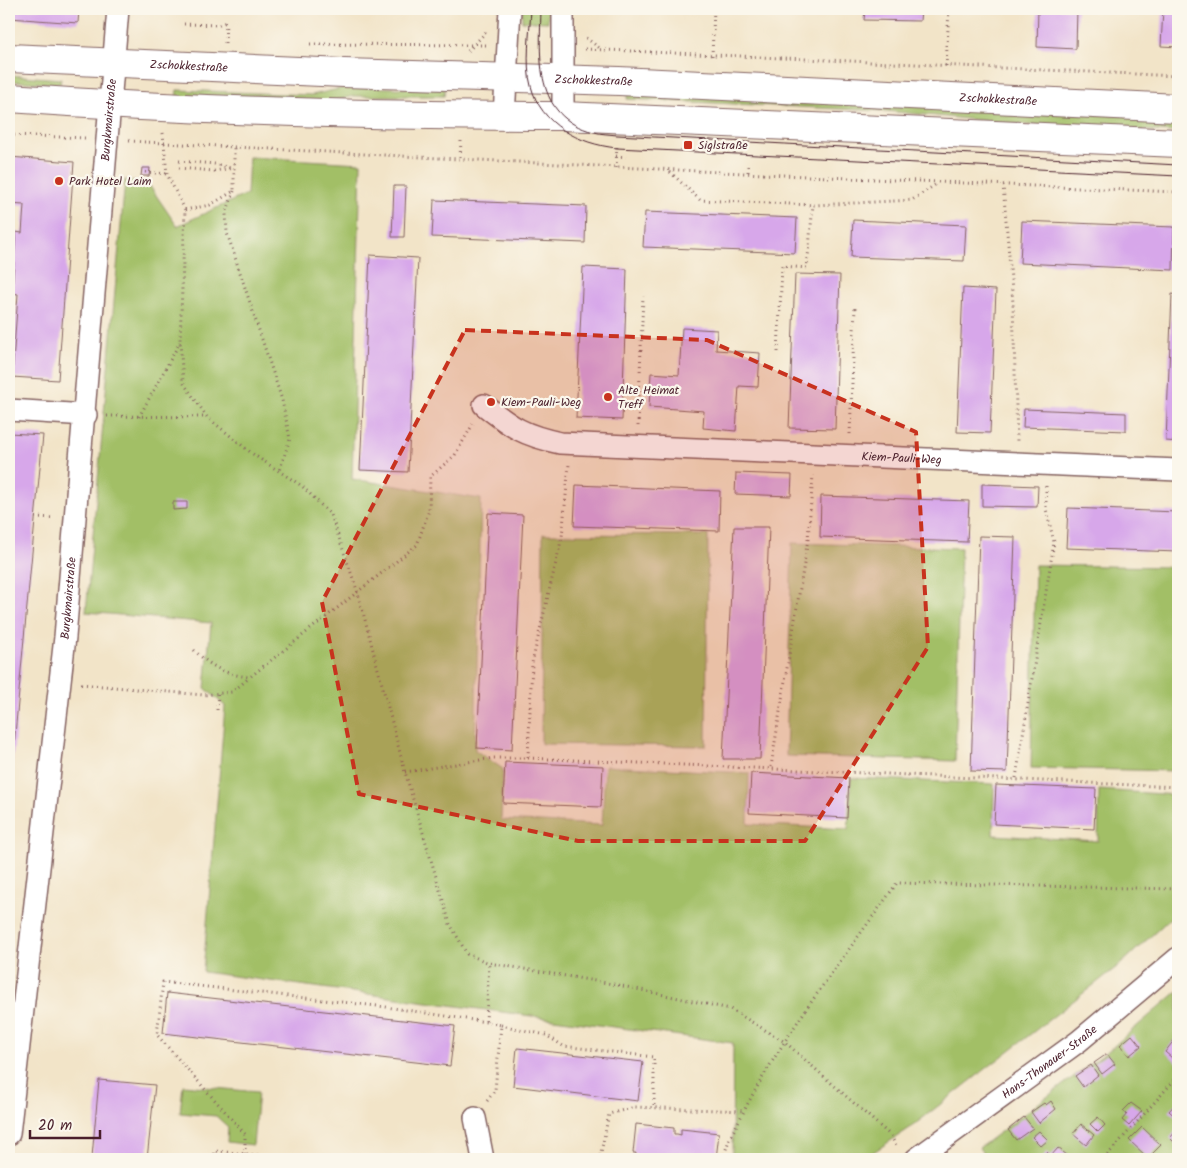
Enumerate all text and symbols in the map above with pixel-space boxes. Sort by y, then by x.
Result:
street label: Zschokkestraße [149,55,229,78]
street label: Zschokkestraße [554,70,634,92]
street label: Burgkmairstraße [96,77,122,162]
street label: Zschokkestraße [959,88,1038,111]
place label: Siglstraße [698,136,748,155]
marker: Siglstraße [682,139,694,151]
place label: Park Hotel Laim [69,172,152,191]
marker: Park Hotel Laim [53,175,65,187]
place label: Alte Heimat Treff [618,381,680,414]
marker: Alte Heimat Treff [602,391,614,403]
place label: Kiem-Pauli-Weg [501,393,581,412]
marker: Kiem-Pauli-Weg [485,396,497,408]
street label: Kiem-Pauli-Weg [861,447,942,470]
street label: Burgkmairstraße [56,556,82,640]
street label: Hans-Thonauer-Straße [998,1020,1102,1104]
scale bar [30,1108,100,1140]
text: 20 m [38,1114,72,1138]

